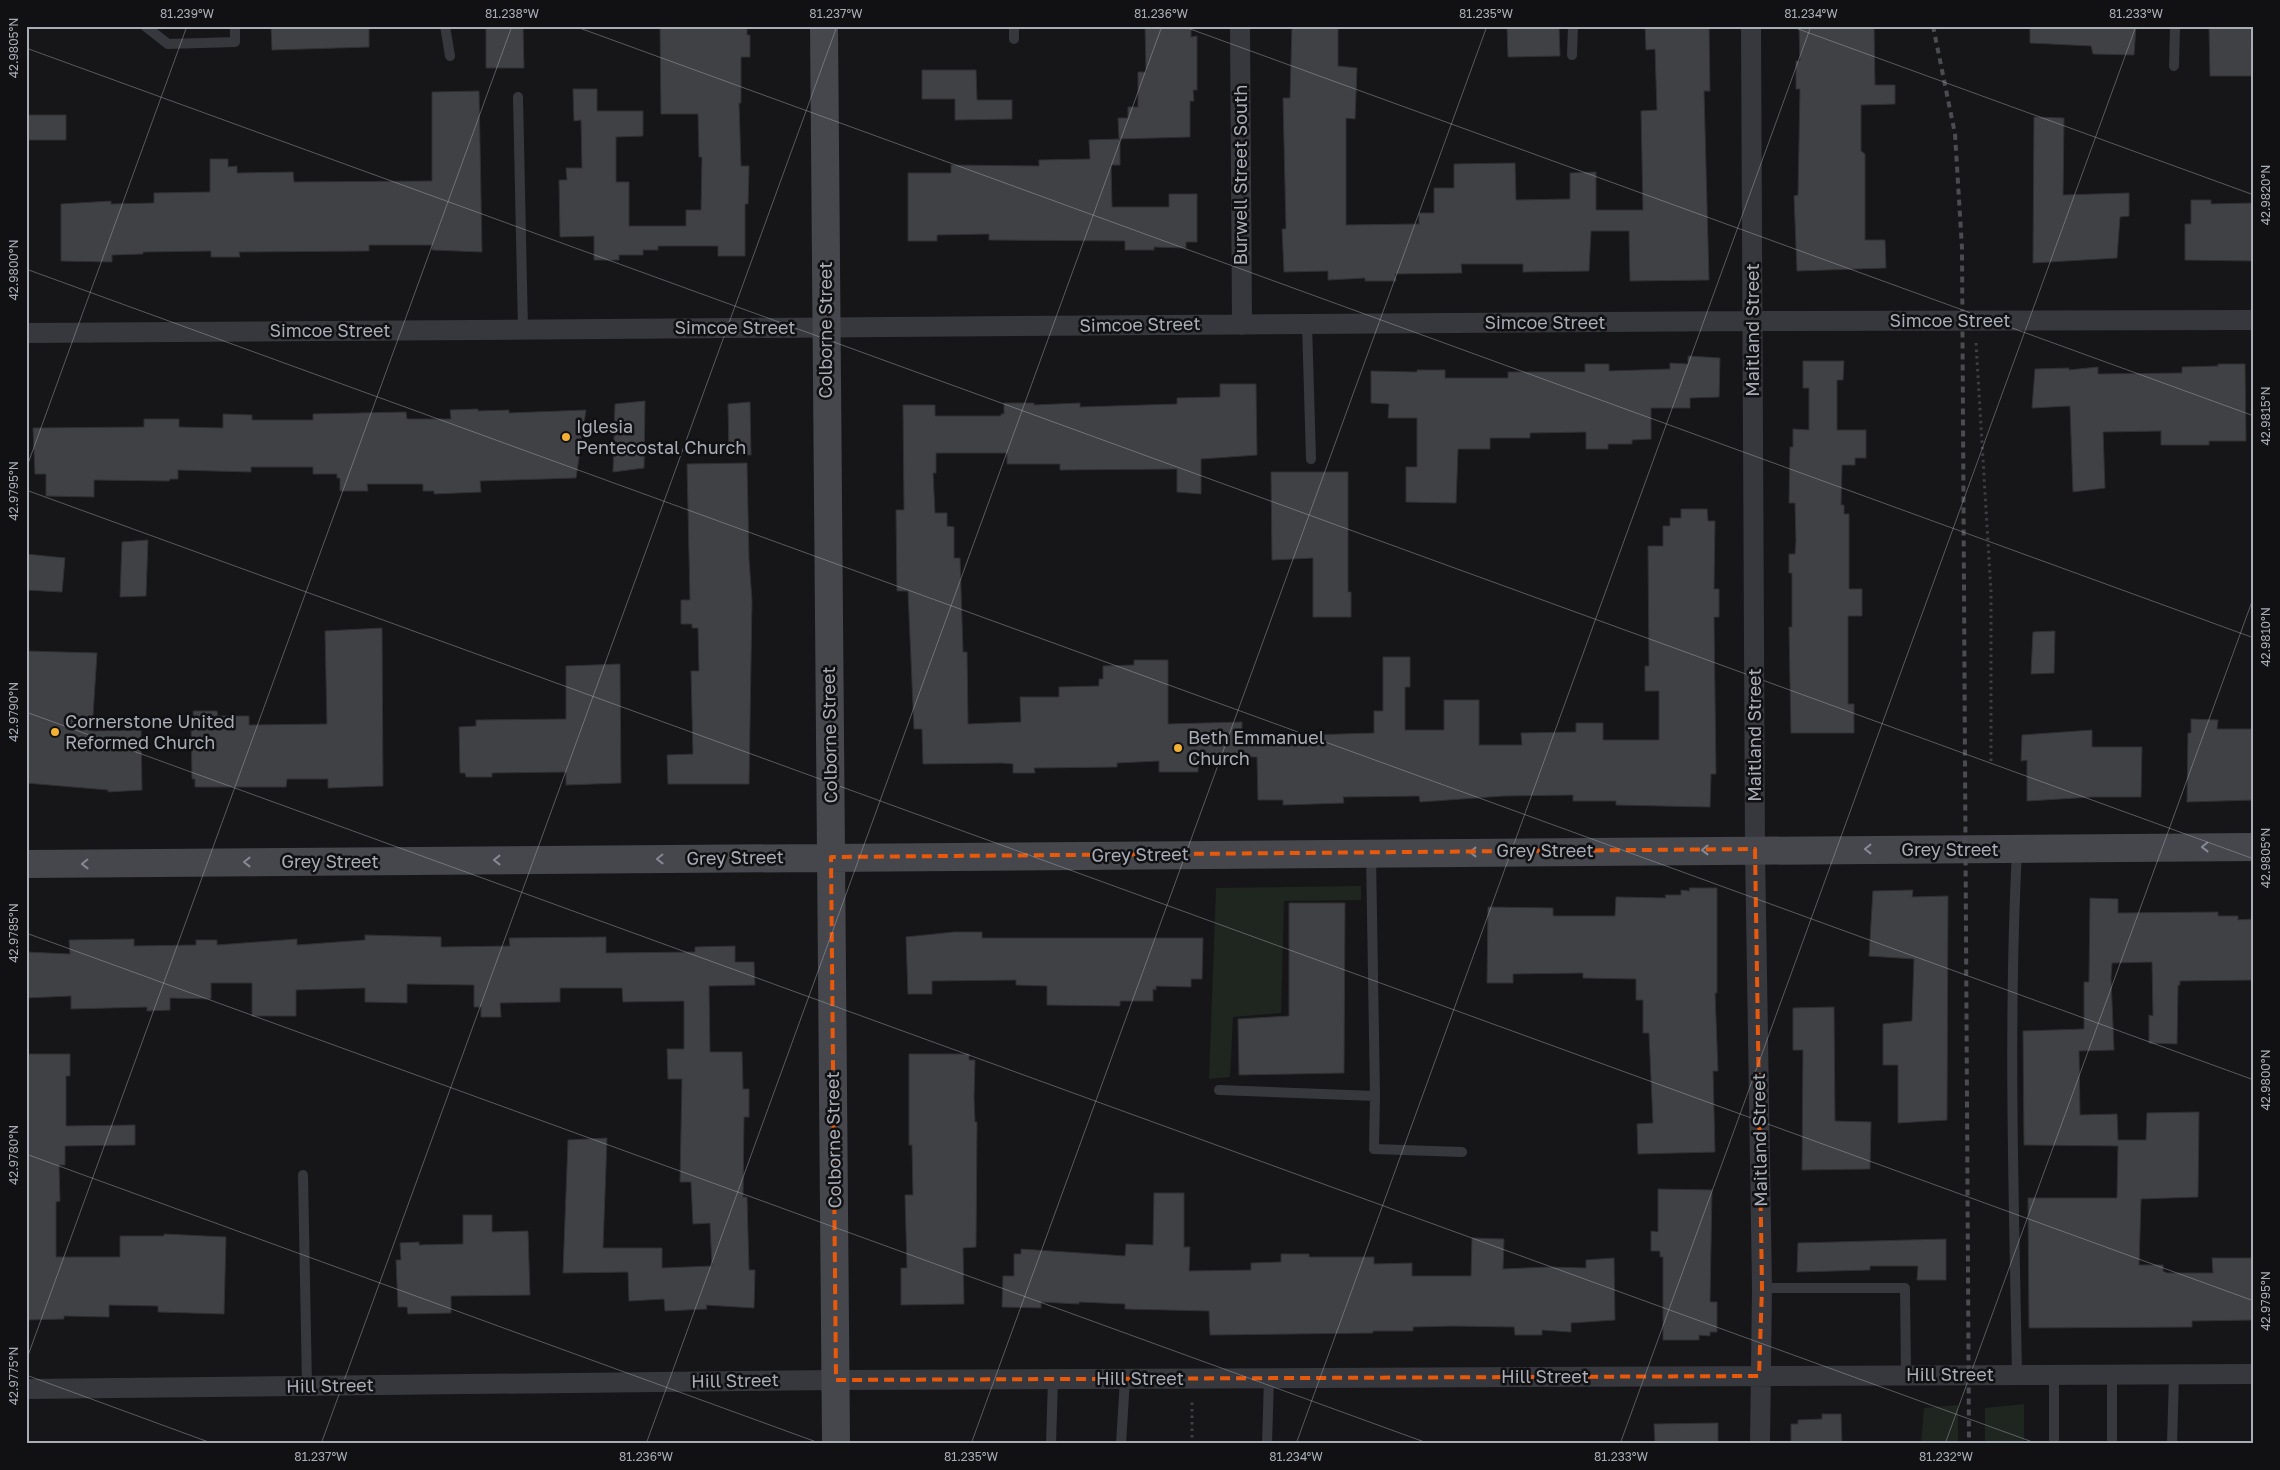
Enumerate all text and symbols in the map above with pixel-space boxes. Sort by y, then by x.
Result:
text: 81.239°W [160,6,215,21]
text: 81.238°W [485,6,540,21]
text: 81.237°W [809,6,863,21]
text: 81.236°W [1134,6,1189,21]
text: 81.235°W [1459,6,1513,21]
text: 81.234°W [1784,6,1838,21]
text: 81.233°W [2109,6,2163,21]
text: 42.9805°N [6,18,21,78]
street label: Burwell Street South [1229,85,1251,265]
text: 42.9820°N [2258,165,2273,225]
text: 42.9800°N [6,239,21,301]
street label: Colborne Street [814,262,836,398]
street label: Maitland Street [1741,263,1763,397]
street label: Simcoe Street [1889,309,2011,331]
street label: Simcoe Street [1484,311,1606,333]
street label: Simcoe Street [1079,312,1201,336]
street label: Simcoe Street [674,316,796,338]
street label: Simcoe Street [269,319,391,341]
text: 42.9815°N [2258,386,2273,446]
place label: Iglesia Pentecostal Church [576,415,746,458]
marker: Iglesia Pentecostal Church [560,431,572,443]
text: 42.9795°N [6,461,21,521]
text: 42.9810°N [2258,607,2273,667]
street label: Colborne Street [817,666,841,804]
street label: Maitland Street [1743,668,1765,802]
text: 42.9790°N [6,682,21,742]
place label: Cornerstone United Reformed Church [65,710,235,753]
marker: Cornerstone United Reformed Church [49,726,61,738]
place label: Beth Emmanuel Church [1188,726,1325,769]
marker: Beth Emmanuel Church [1172,742,1184,754]
text: 42.9805°N [2258,828,2273,888]
street label: Grey Street [1901,838,1999,860]
street label: Grey Street [1496,839,1594,861]
street label: Grey Street [1091,842,1189,866]
one-way arrow [2201,842,2208,852]
one-way arrow [1863,844,1871,854]
street label: Grey Street [686,845,784,869]
one-way arrow [1701,845,1708,855]
one-way arrow [1468,847,1476,857]
street label: Grey Street [281,850,379,872]
one-way arrow [656,854,664,864]
one-way arrow [493,855,501,866]
one-way arrow [243,857,251,868]
one-way arrow [81,859,88,869]
text: 42.9785°N [6,903,21,963]
text: 42.9800°N [2258,1049,2273,1111]
street label: Colborne Street [821,1071,845,1209]
street label: Maitland Street [1747,1073,1771,1207]
text: 42.9780°N [6,1125,21,1185]
text: 42.9795°N [2258,1271,2273,1331]
text: 42.9775°N [6,1347,21,1405]
street label: Hill Street [1906,1363,1994,1385]
street label: Hill Street [1501,1365,1589,1387]
street label: Hill Street [1096,1367,1184,1389]
street label: Hill Street [691,1368,779,1392]
street label: Hill Street [286,1373,374,1397]
text: 81.237°W [294,1449,348,1464]
text: 81.236°W [619,1449,674,1464]
text: 81.235°W [944,1449,998,1464]
text: 81.234°W [1269,1449,1323,1464]
text: 81.233°W [1594,1449,1648,1464]
text: 81.232°W [1919,1449,1973,1464]

